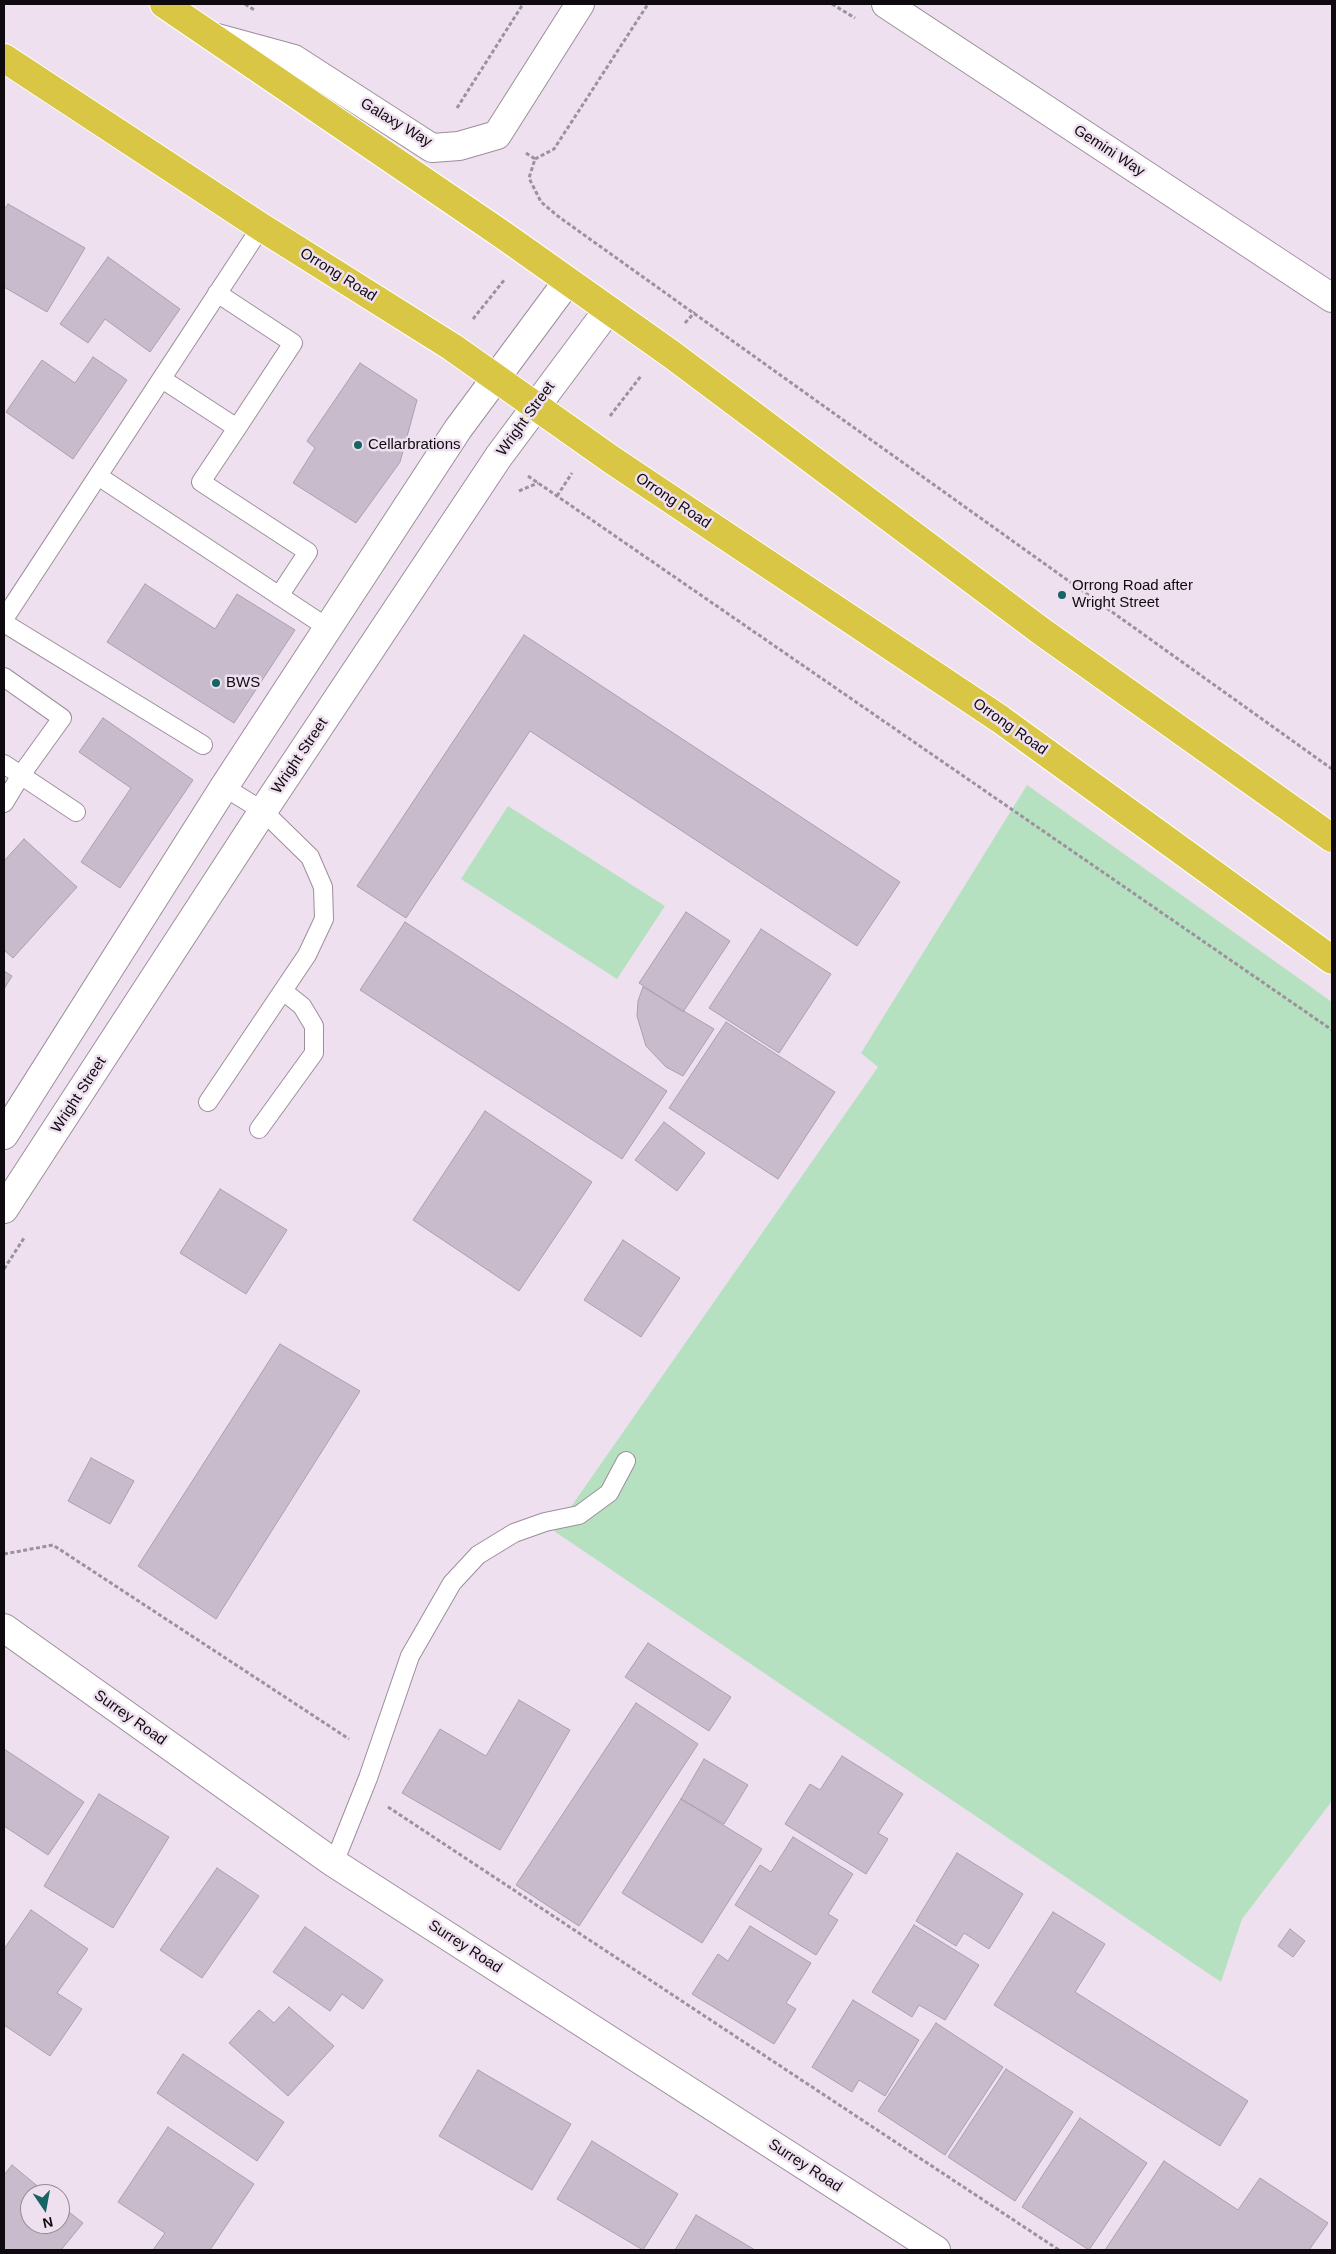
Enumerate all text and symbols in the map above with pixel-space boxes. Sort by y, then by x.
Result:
street label: Galaxy Way [357,95,435,151]
street label: Gemini Way [1070,121,1148,181]
street label: Orrong Road [296,244,380,306]
street label: Wright Street [493,378,559,460]
place label: Cellarbrations [368,436,461,454]
marker: Cellarbrations [352,439,364,451]
street label: Orrong Road [632,469,714,533]
place label: Orrong Road after Wright Street [1072,577,1193,612]
marker: Orrong Road after Wright Street [1056,589,1068,601]
place label: BWS [226,674,260,692]
marker: BWS [210,677,222,689]
street label: Orrong Road [969,695,1051,759]
street label: Wright Street [268,715,332,797]
street label: Wright Street [48,1054,110,1136]
street label: Surrey Road [90,1686,170,1750]
street label: Surrey Road [425,1917,505,1977]
street label: Surrey Road [765,2136,845,2196]
north arrow [20,2184,70,2234]
text: N [41,2214,55,2232]

